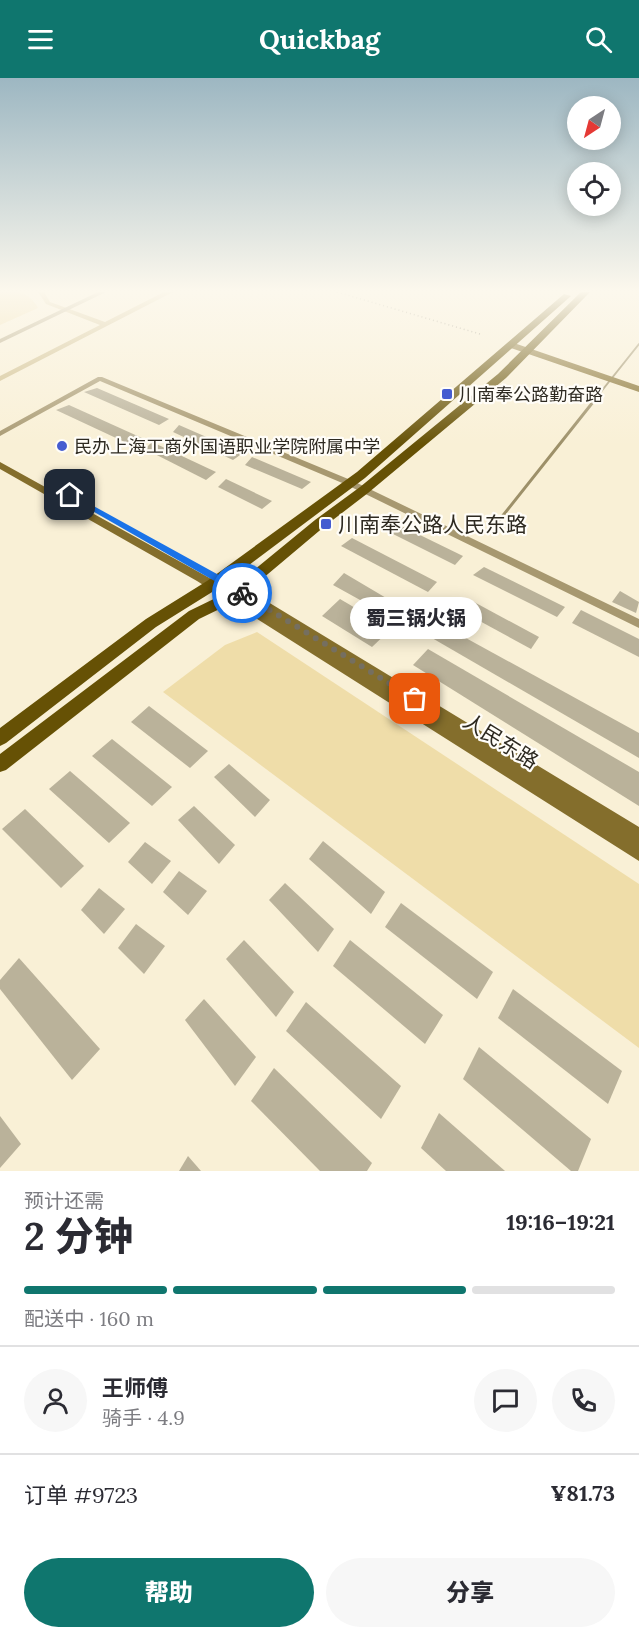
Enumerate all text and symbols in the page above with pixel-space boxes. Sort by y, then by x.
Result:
text: Quickbag [259,22,380,56]
icon: menu [24,23,57,56]
icon: search [582,23,615,56]
north arrow [567,96,621,150]
map controls [567,96,621,216]
button: locate [567,162,621,216]
place label: 川南奉公路勤奋路 [459,383,603,406]
marker: 川南奉公路勤奋路 [440,387,454,401]
place label: 民办上海工商外国语职业学院附属中学 [74,435,380,458]
marker: 民办上海工商外国语职业学院附属中学 [55,439,69,453]
pin [44,469,95,520]
icon: home [53,478,86,511]
place label: 川南奉公路人民东路 [338,511,527,538]
marker: 川南奉公路人民东路 [319,517,333,531]
courier [212,563,272,623]
icon: bike [226,577,259,610]
callout: 蜀三锅火锅 [349,597,481,639]
text: 蜀三锅火锅 [366,605,466,630]
pin [389,673,440,724]
icon: bag [398,682,431,715]
street label: 人民东路 [458,707,544,775]
text: 预计还需 [24,1188,104,1213]
text: 19:16–19:21 [506,1208,615,1236]
text: 2 分钟 [24,1211,133,1261]
text: 配送中 · 160 m [24,1306,154,1331]
button: person [24,1369,87,1432]
button: chat [474,1369,537,1432]
button: phone [552,1369,615,1432]
text: 王师傅 [102,1374,168,1402]
text: 骑手 · 4.9 [102,1405,185,1430]
text: ¥81.73 [550,1479,615,1507]
text: 订单 #9723 [24,1481,138,1509]
button: 帮助 [24,1558,314,1627]
button: 分享 [326,1558,615,1627]

